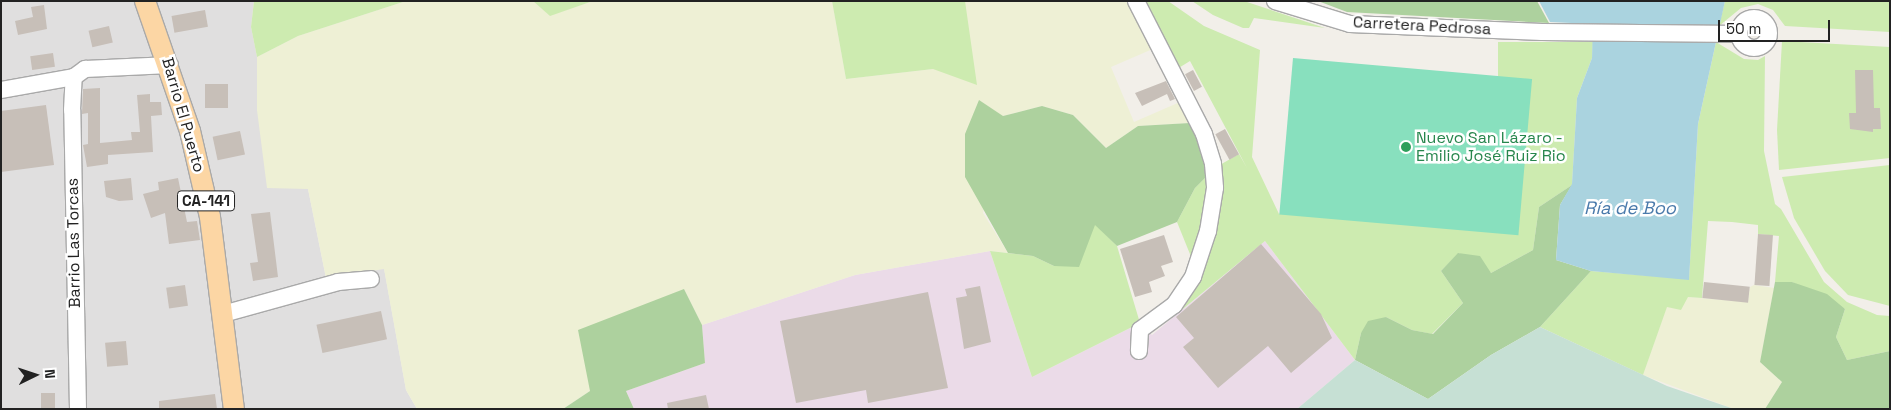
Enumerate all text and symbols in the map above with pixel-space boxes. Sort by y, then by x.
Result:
scale bar [1721,10,1834,42]
street label: Carretera Pedrosa [1352,13,1492,39]
text: 50 m [1726,19,1761,38]
street label: Barrio El Puerto [157,55,209,175]
place label: Nuevo San Lázaro - Emilio José Ruiz Rio [1416,128,1566,166]
marker: Nuevo San Lázaro - Emilio José Ruiz Rio [1400,141,1412,153]
street label: Barrio Las Torcas [63,177,85,309]
road number: CA-141 [176,188,236,214]
water label: Ría de Boo [1584,197,1676,219]
north arrow [10,350,60,400]
text: N [41,369,59,379]

